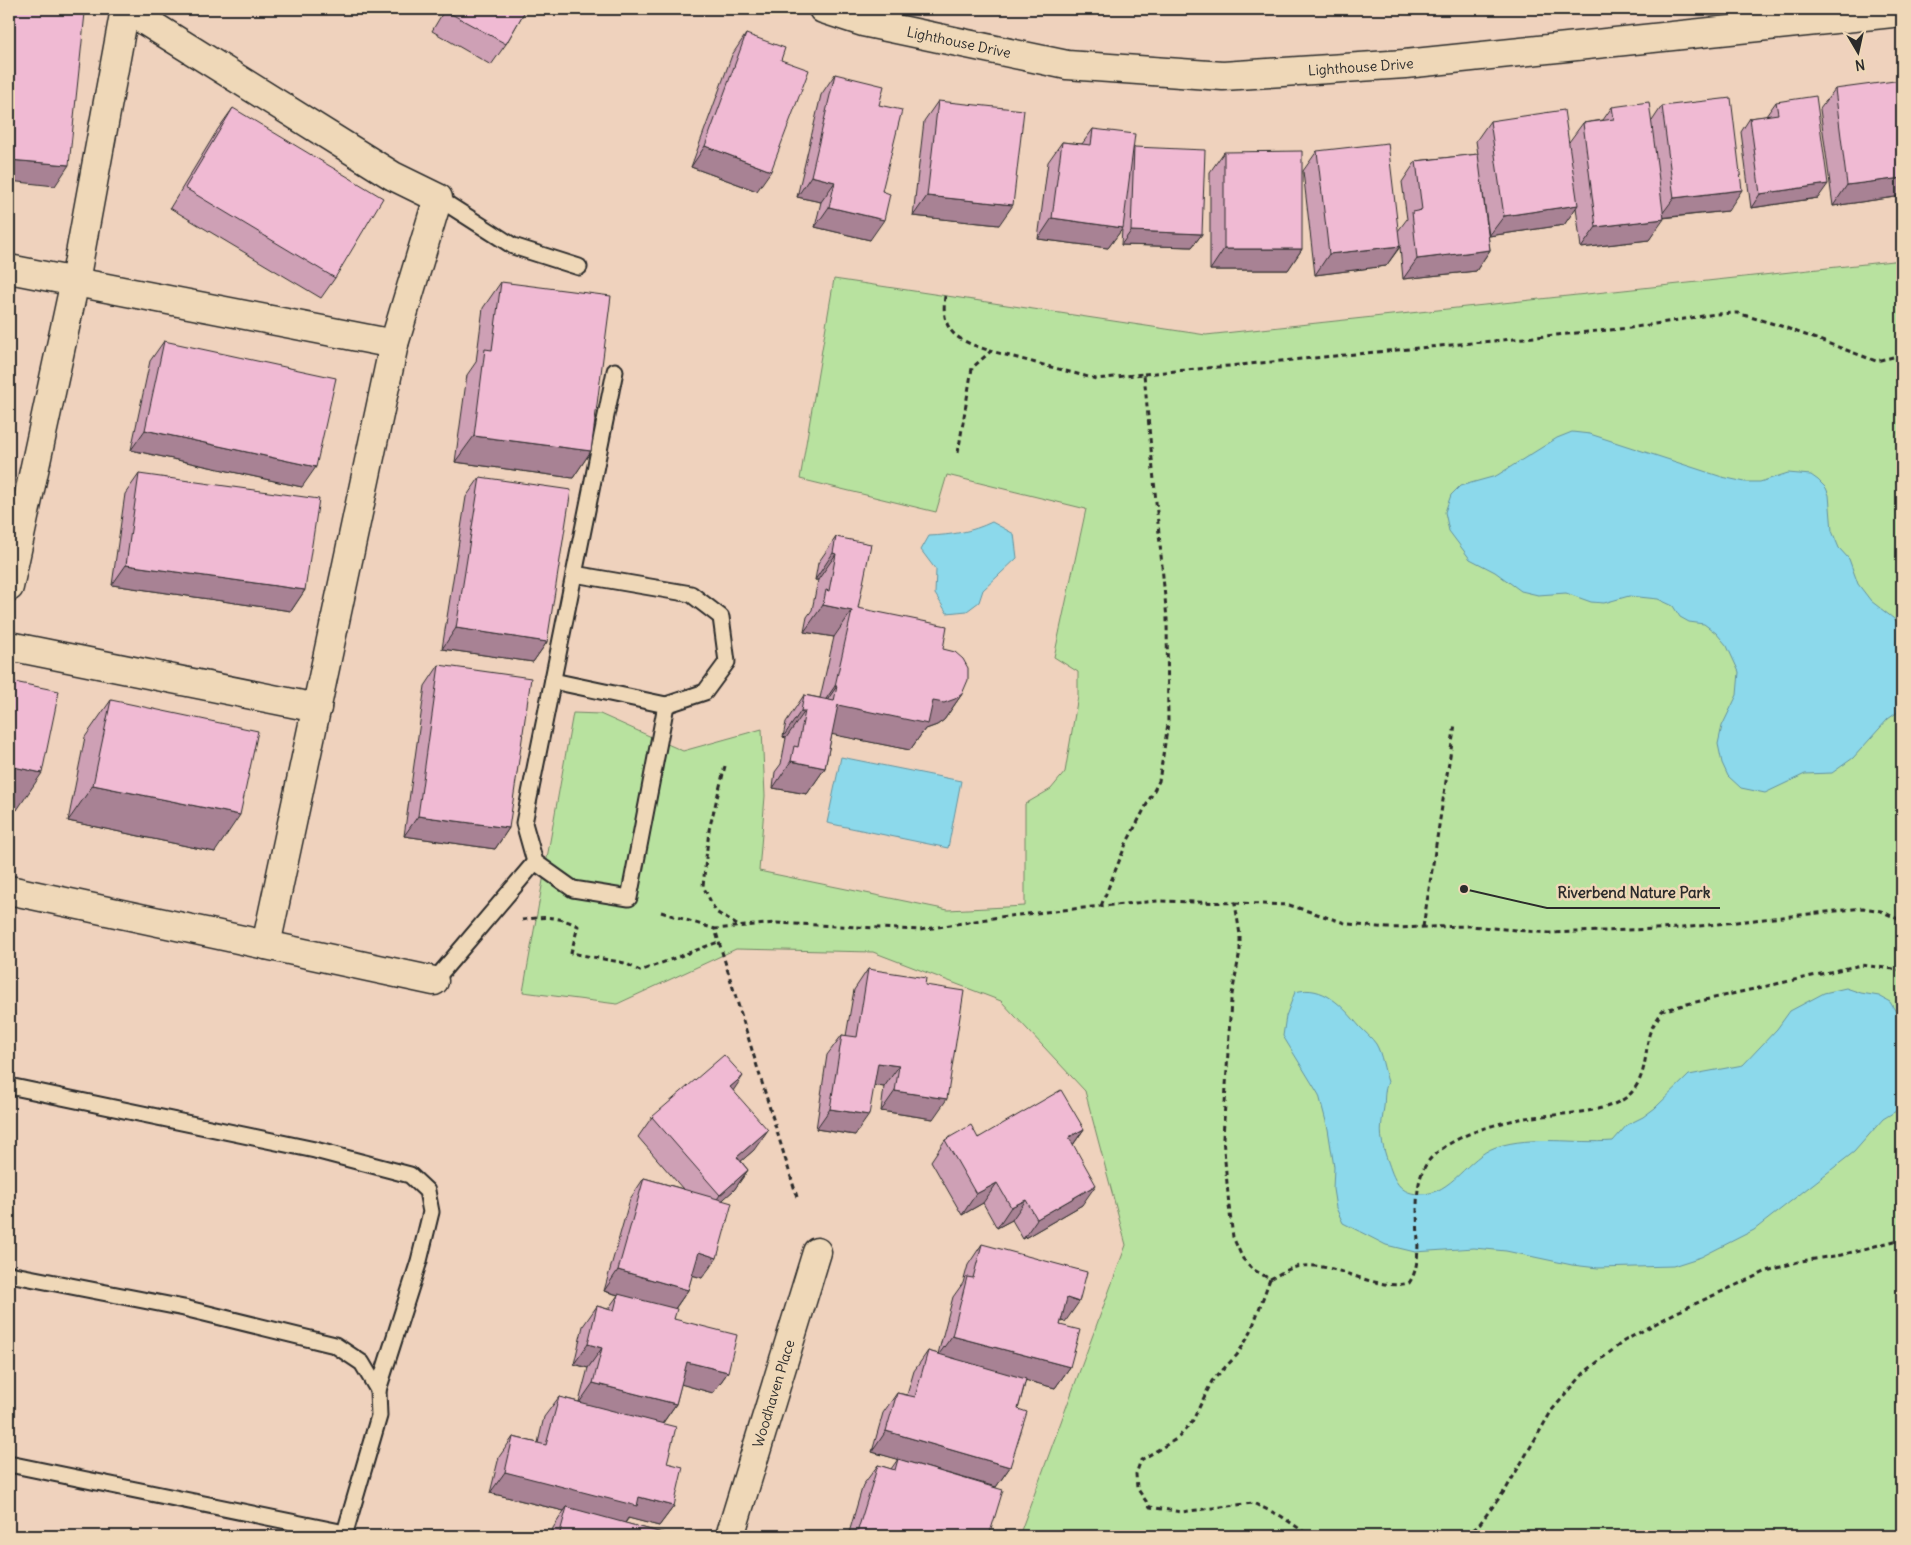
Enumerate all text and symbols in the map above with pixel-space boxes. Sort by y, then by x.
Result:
street label: Lighthouse Drive [905,22,1012,62]
north arrow [1834,28,1884,78]
street label: Lighthouse Drive [1307,54,1414,79]
text: N [1854,55,1866,74]
callout: Riverbend Nature Park [1547,878,1720,908]
text: Riverbend Nature Park [1558,883,1711,902]
street label: Woodhaven Place [749,1337,799,1450]

